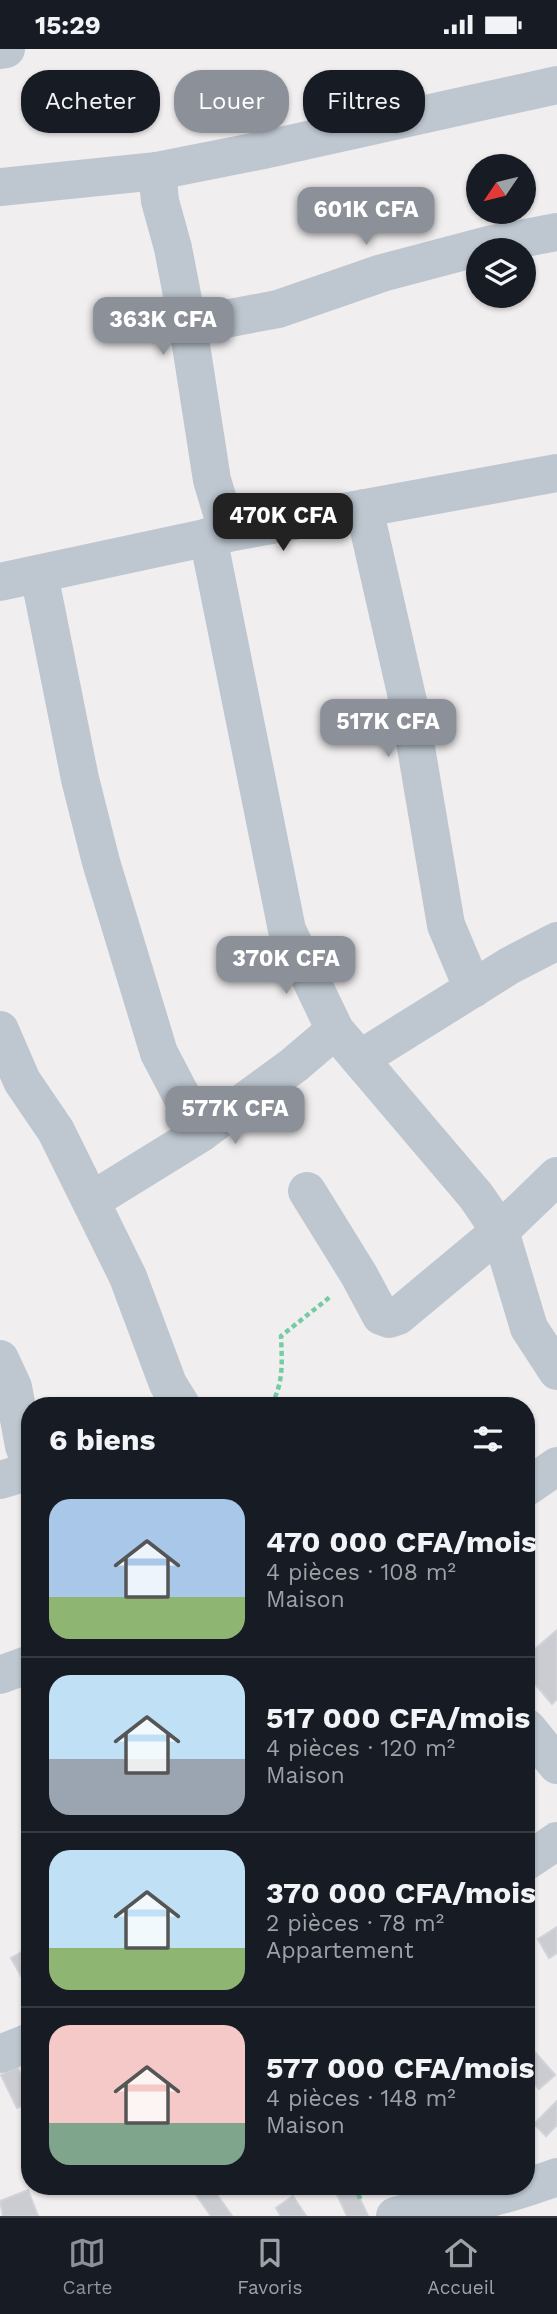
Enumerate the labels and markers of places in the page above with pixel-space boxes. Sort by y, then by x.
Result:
pin: 601K CFA [294,187,438,247]
pin: 363K CFA [91,297,235,357]
pin: 470K CFA [211,493,355,553]
pin: 517K CFA [316,699,460,759]
pin: 370K CFA [214,937,358,996]
pin: 577K CFA [163,1087,307,1146]

